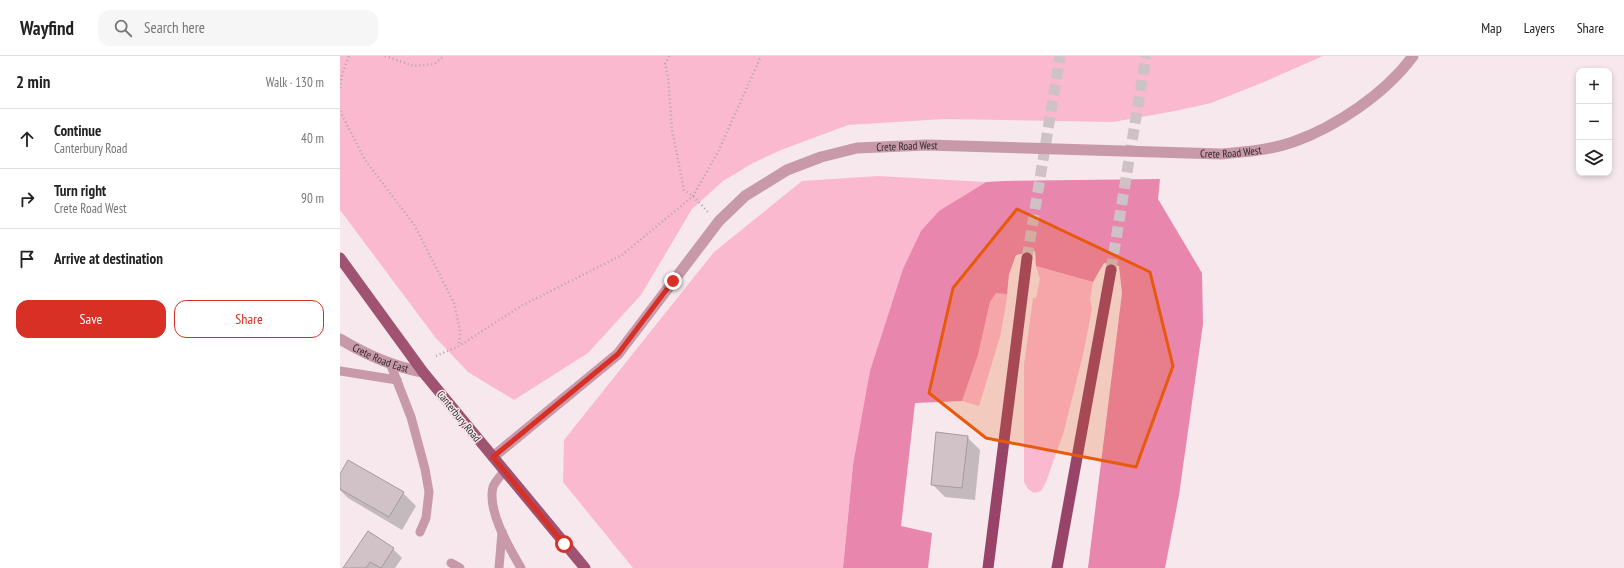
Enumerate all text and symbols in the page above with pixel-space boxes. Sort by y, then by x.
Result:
search box [98,10,378,46]
text: Wayfind [20,16,74,40]
icon: search [112,17,134,39]
text: Search here [144,18,205,37]
text: Map [1481,19,1502,37]
text: Layers [1524,19,1555,37]
text: Share [1577,19,1604,37]
map controls [1576,68,1612,176]
button: + [1576,68,1612,104]
text: 2 min [16,71,50,93]
text: Walk · 130 m [266,74,324,91]
button: − [1576,104,1612,140]
text: Continue [54,121,101,140]
icon: ahead [16,128,38,150]
text: 40 m [301,130,324,147]
street label: Crete Road West [876,138,938,154]
text: Canterbury Road [54,140,127,157]
button: layers [1576,140,1612,176]
street label: Crete Road West [1200,143,1262,161]
text: Turn right [54,181,106,200]
icon: right [16,188,38,210]
text: 90 m [301,190,324,207]
text: Crete Road West [54,200,127,217]
icon: arrive [16,248,38,270]
text: Arrive at destination [54,249,163,268]
route end [664,272,682,290]
button: Save [16,300,166,338]
button: Share [174,300,324,338]
street label: Crete Road East [350,340,410,376]
street label: Canterbury Road [434,387,484,445]
route start [555,535,573,553]

